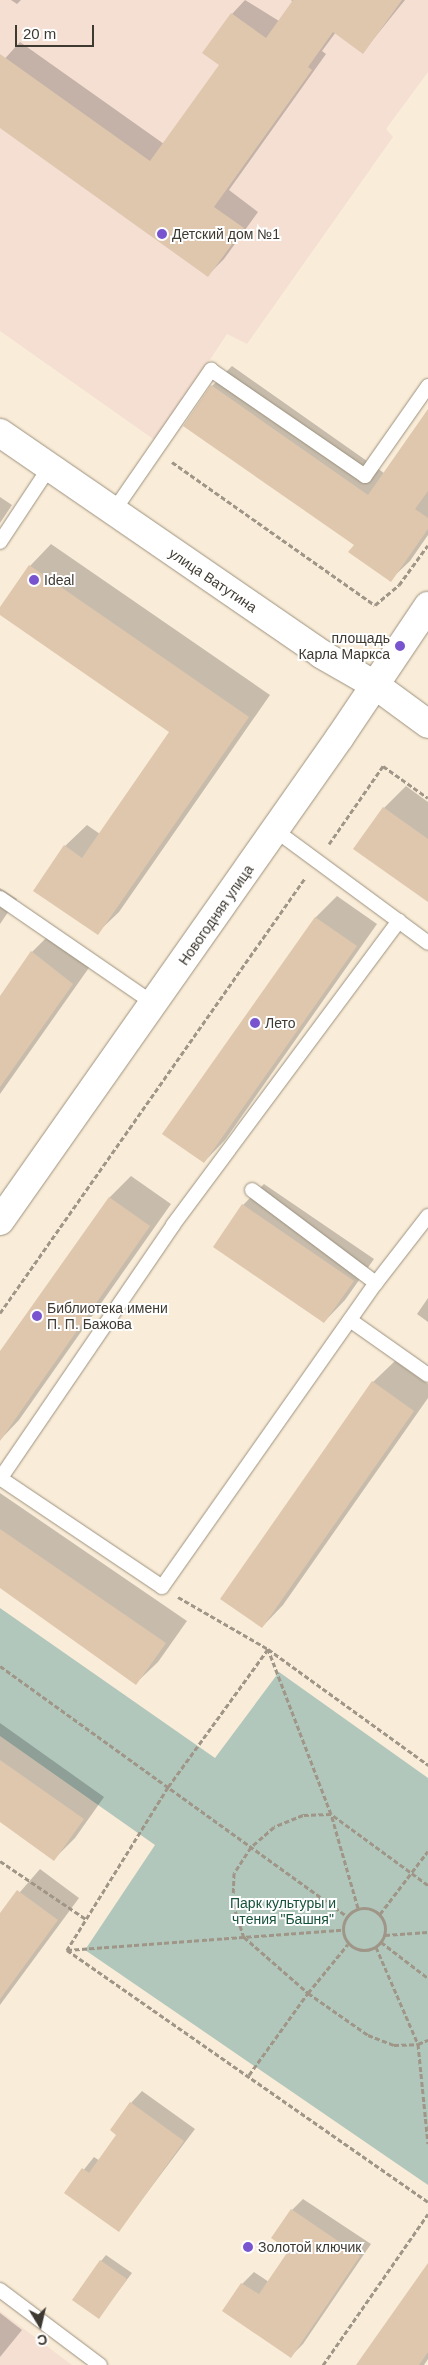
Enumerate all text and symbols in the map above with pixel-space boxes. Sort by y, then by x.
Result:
scale bar [18,15,96,47]
text: 20 m [23,25,56,42]
place label: Детский дом №1 [172,226,280,242]
marker: Детский дом №1 [156,228,168,240]
street label: улица Ватутина [166,544,260,616]
place label: Ideal [44,572,74,588]
marker: Ideal [28,574,40,586]
place label: площадь Карла Маркса [298,630,390,662]
marker: площадь Карла Маркса [394,640,406,652]
street label: Новогодняя улица [175,862,257,968]
place label: Лето [265,1015,296,1031]
marker: Лето [249,1017,261,1029]
place label: Библиотека имени П. П. Бажова [47,1300,168,1332]
marker: Библиотека имени П. П. Бажова [31,1310,43,1322]
park label: Парк культуры и чтения "Башня" [230,1895,336,1928]
place label: Золотой ключик [258,2239,361,2255]
marker: Золотой ключик [242,2241,254,2253]
north arrow [15,2300,65,2350]
text: С [36,2331,49,2349]

